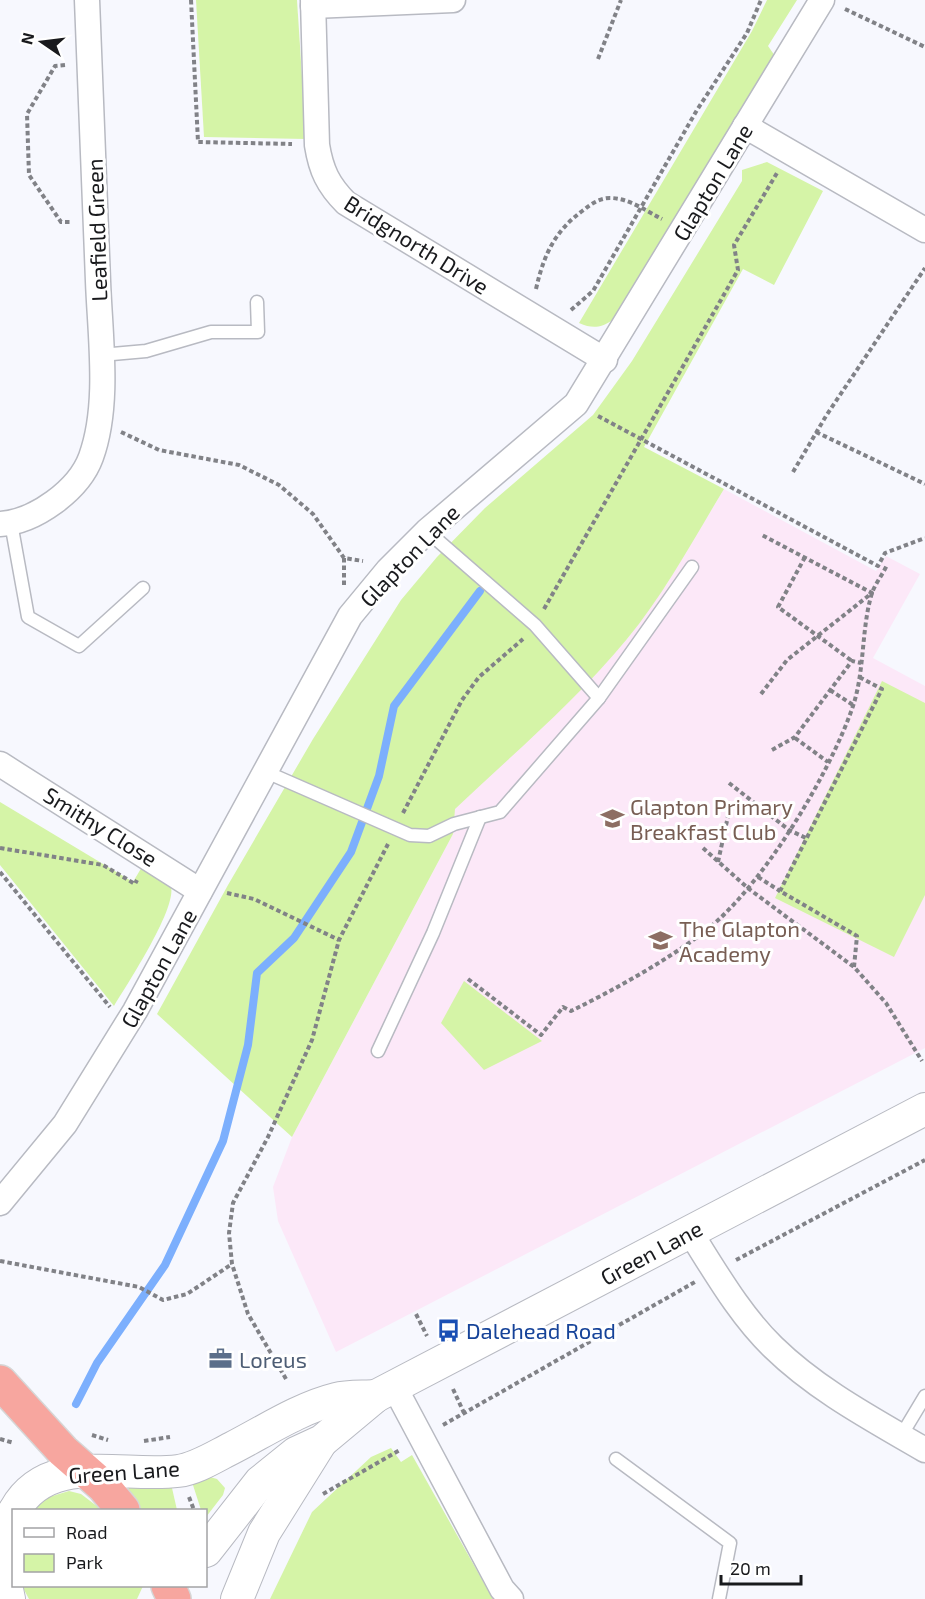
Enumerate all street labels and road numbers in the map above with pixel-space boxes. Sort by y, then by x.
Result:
street label: Glapton Lane [667,119,757,245]
street label: Leafield Green [81,158,111,302]
street label: Bridgnorth Drive [340,189,494,299]
street label: Glapton Lane [354,499,464,611]
street label: Smithy Close [39,781,163,871]
street label: Glapton Lane [115,904,201,1032]
street label: Green Lane [596,1214,706,1290]
street label: Green Lane [67,1454,181,1488]

